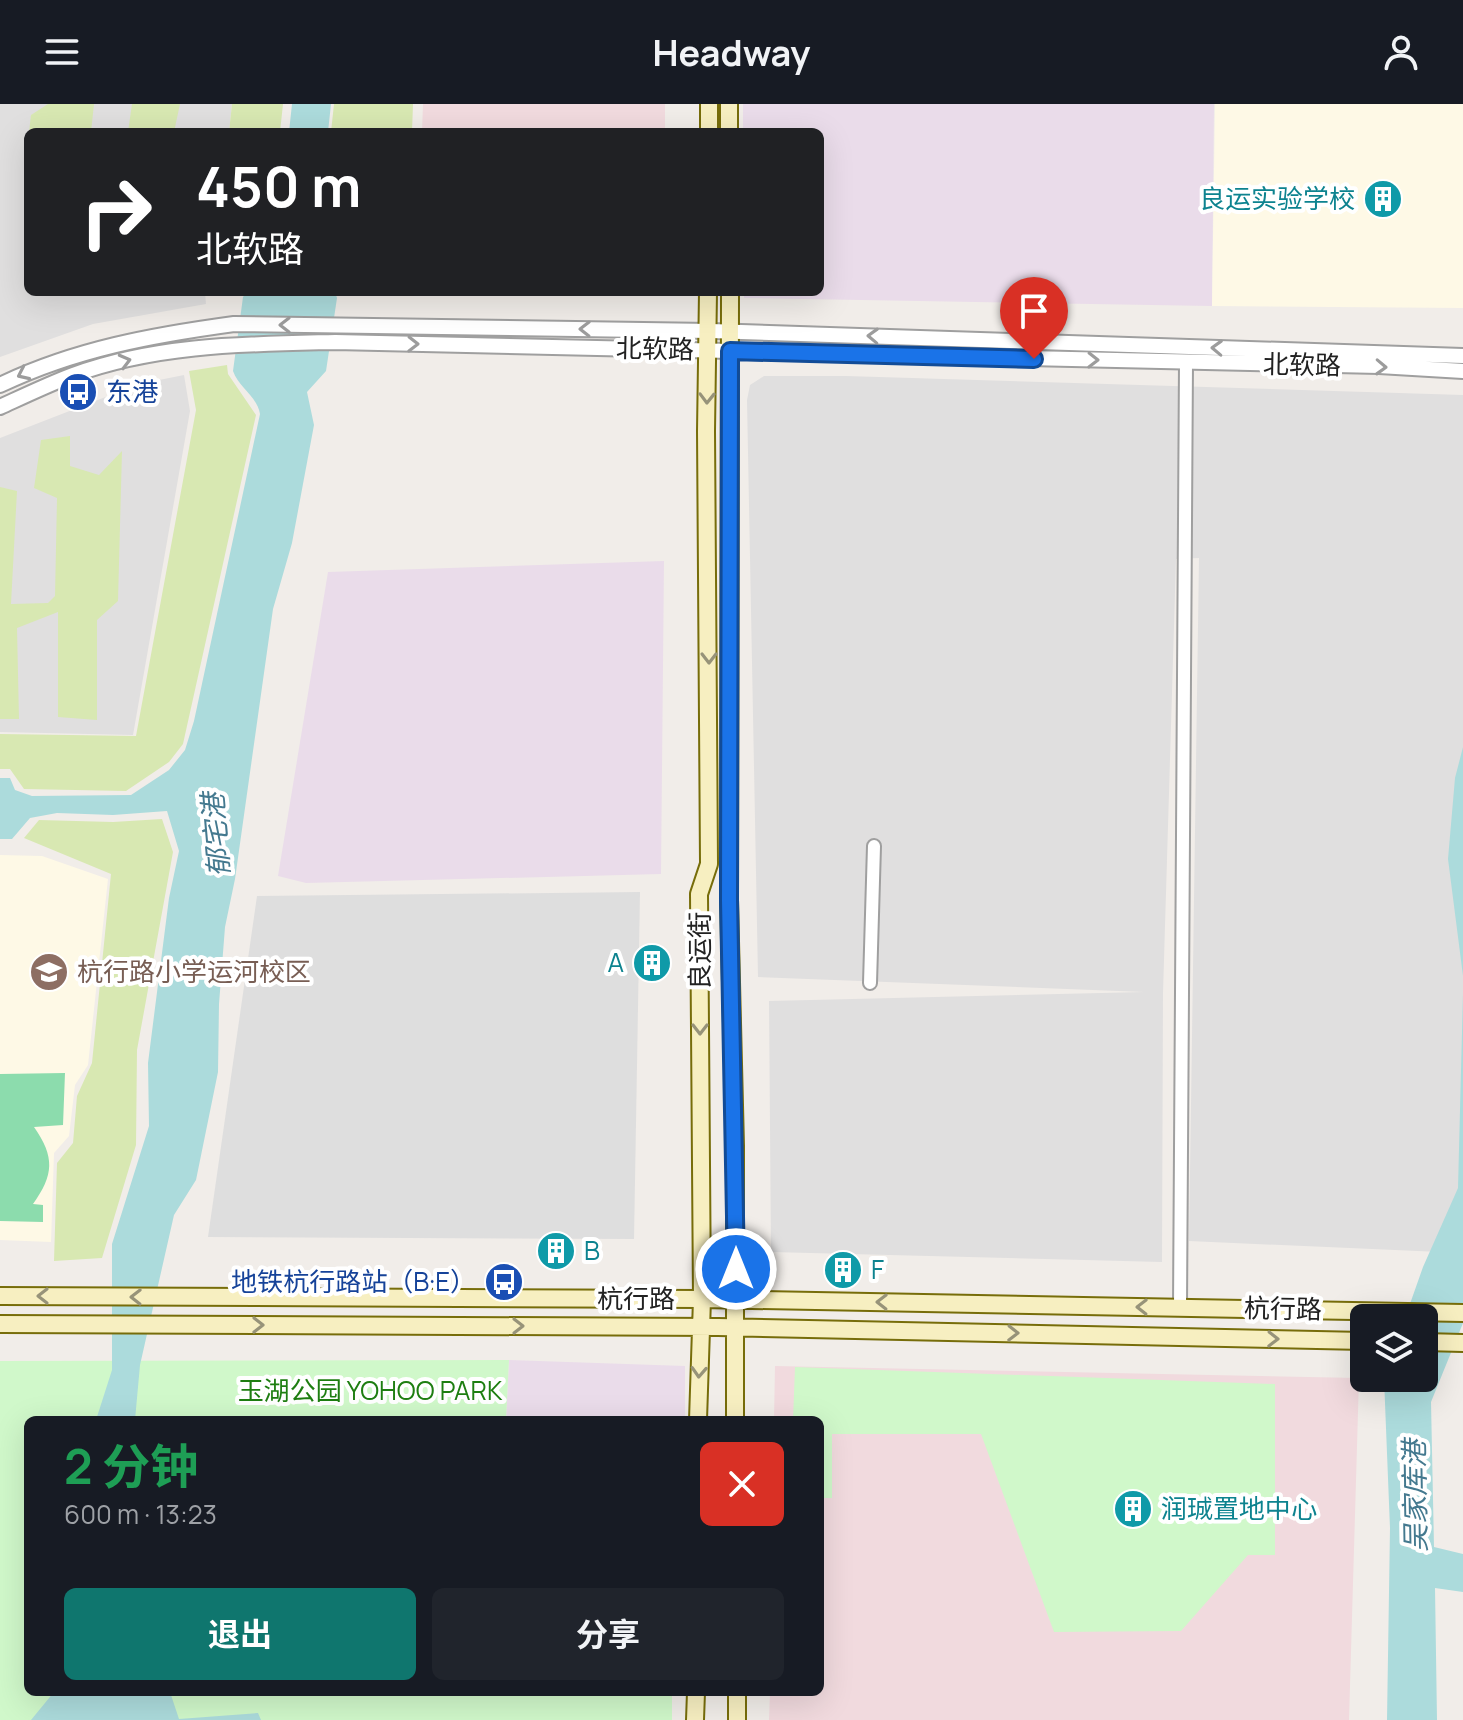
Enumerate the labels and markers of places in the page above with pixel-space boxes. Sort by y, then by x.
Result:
building icon: 良运实验学校 [1362,178,1404,220]
place label: 良运实验学校 [1199,180,1355,216]
pin [1000,277,1068,359]
bus stop icon: 东港 [57,371,99,413]
place label: 东港 [106,373,158,409]
building icon: A [631,942,673,984]
place label: A [608,944,624,980]
school or university icon: 杭行路小学运河校区 [28,951,70,993]
place label: 杭行路小学运河校区 [77,953,311,989]
building icon: B [535,1230,577,1272]
place label: B [584,1232,600,1268]
building icon: F [822,1249,864,1291]
place label: F [871,1251,884,1287]
bus stop icon: 地铁杭行路站（B·E） [483,1261,525,1303]
place label: 地铁杭行路站（B·E） [231,1263,476,1299]
building icon: 润珹置地中心 [1112,1488,1154,1530]
place label: 润珹置地中心 [1161,1490,1317,1526]

